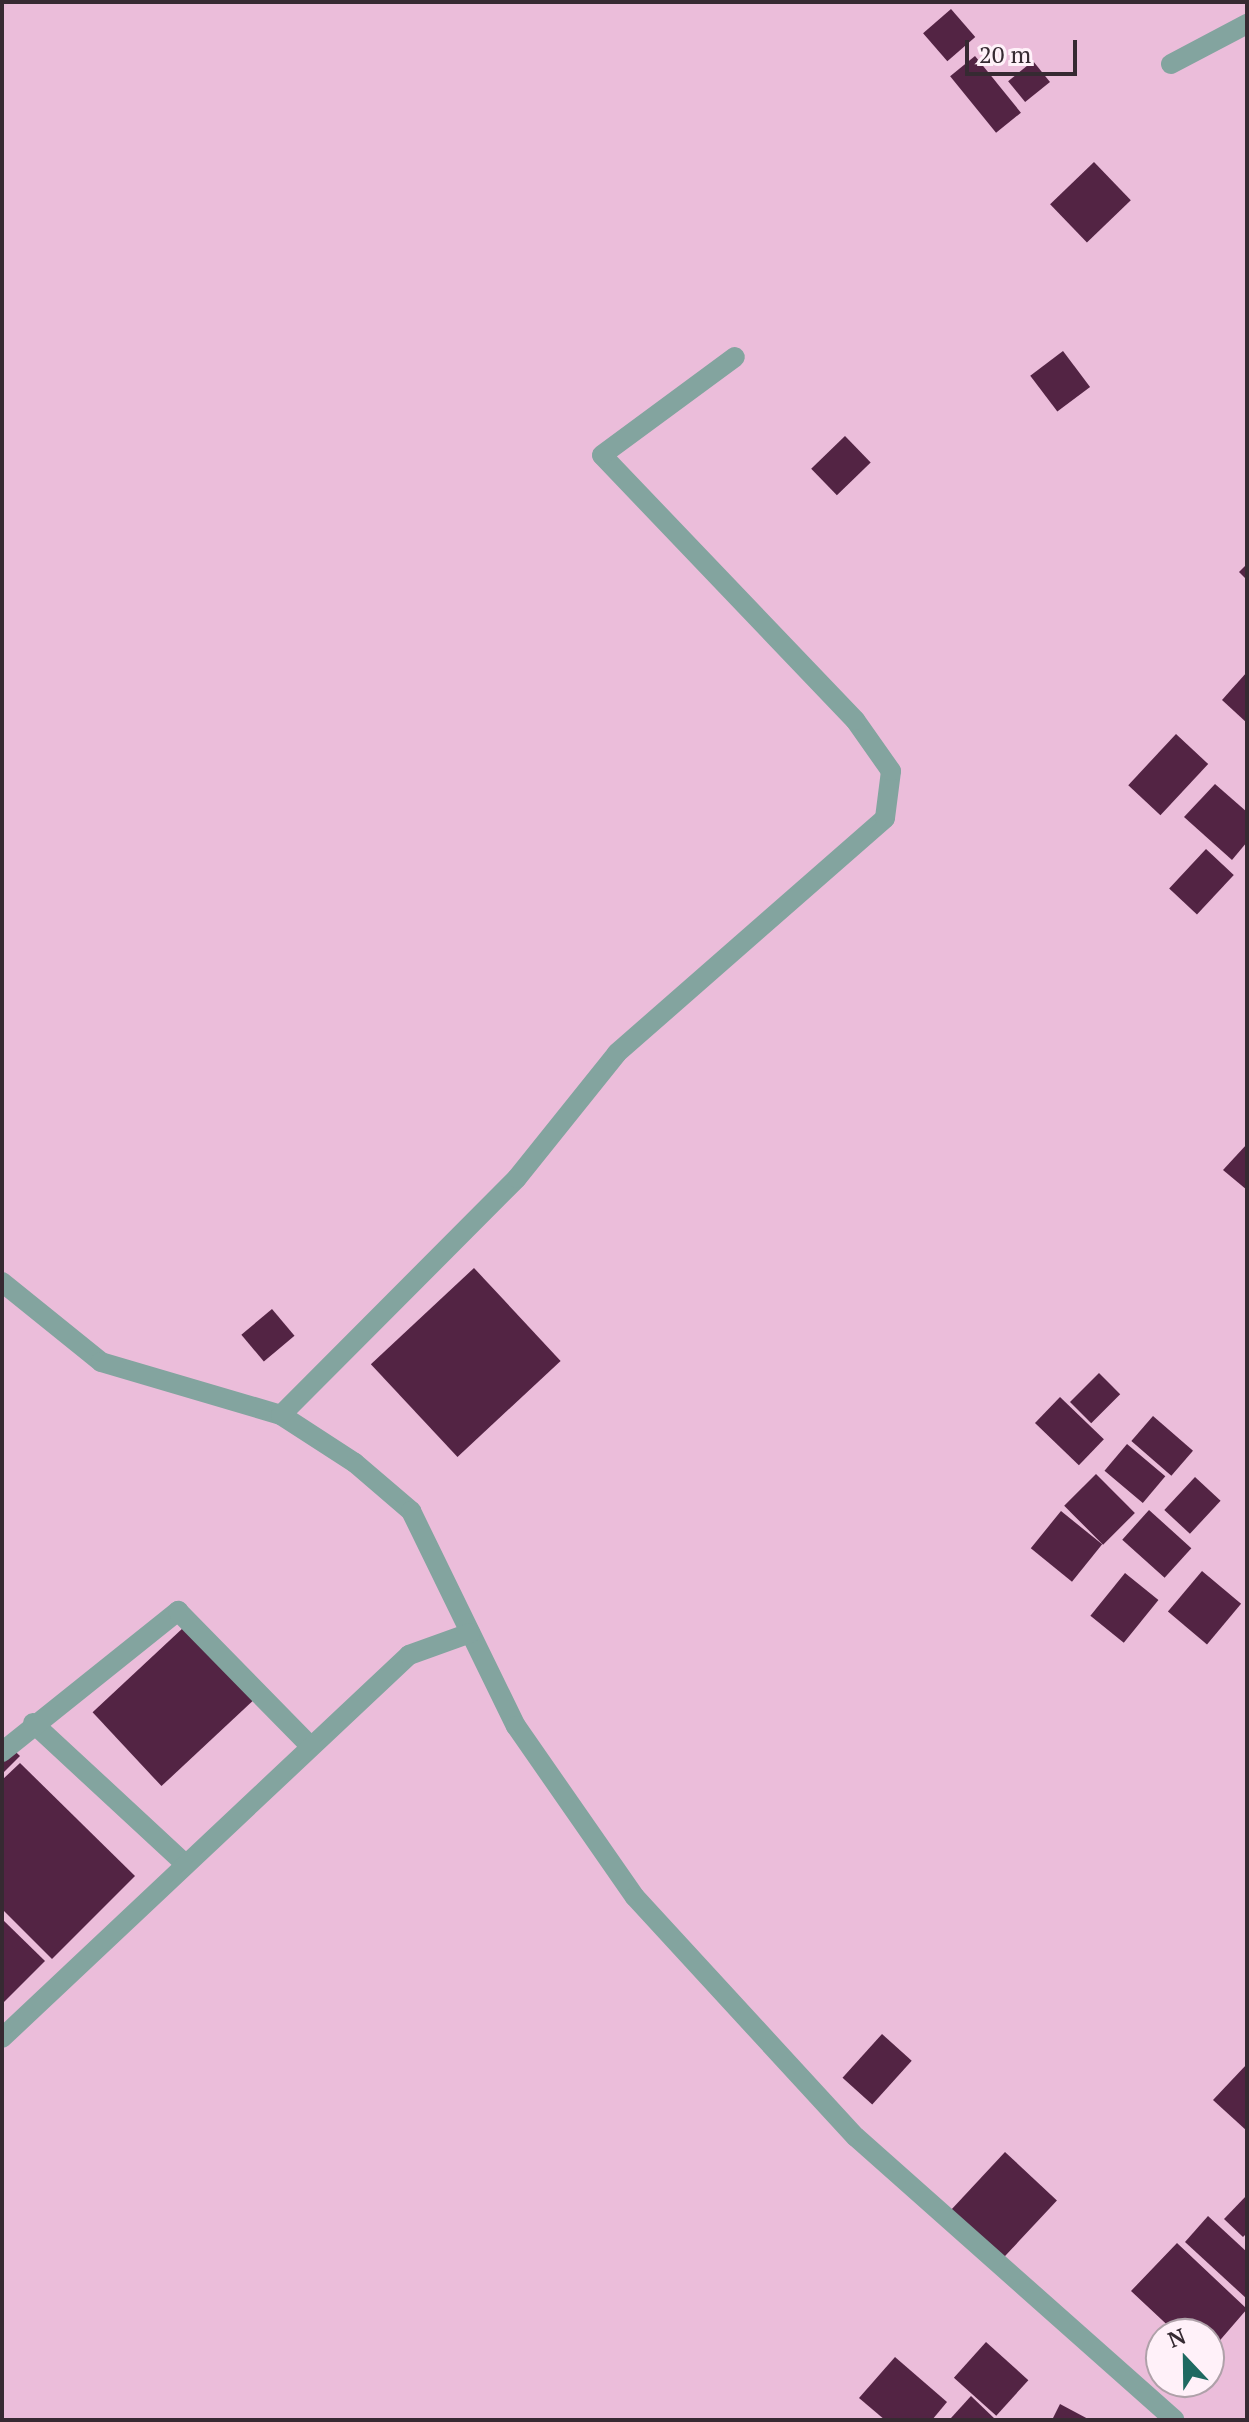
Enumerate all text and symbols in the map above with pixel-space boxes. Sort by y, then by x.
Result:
scale bar [969,24,1081,74]
text: 20 m [979,38,1031,70]
north arrow [1145,2318,1225,2398]
text: N [1163,2321,1190,2354]

